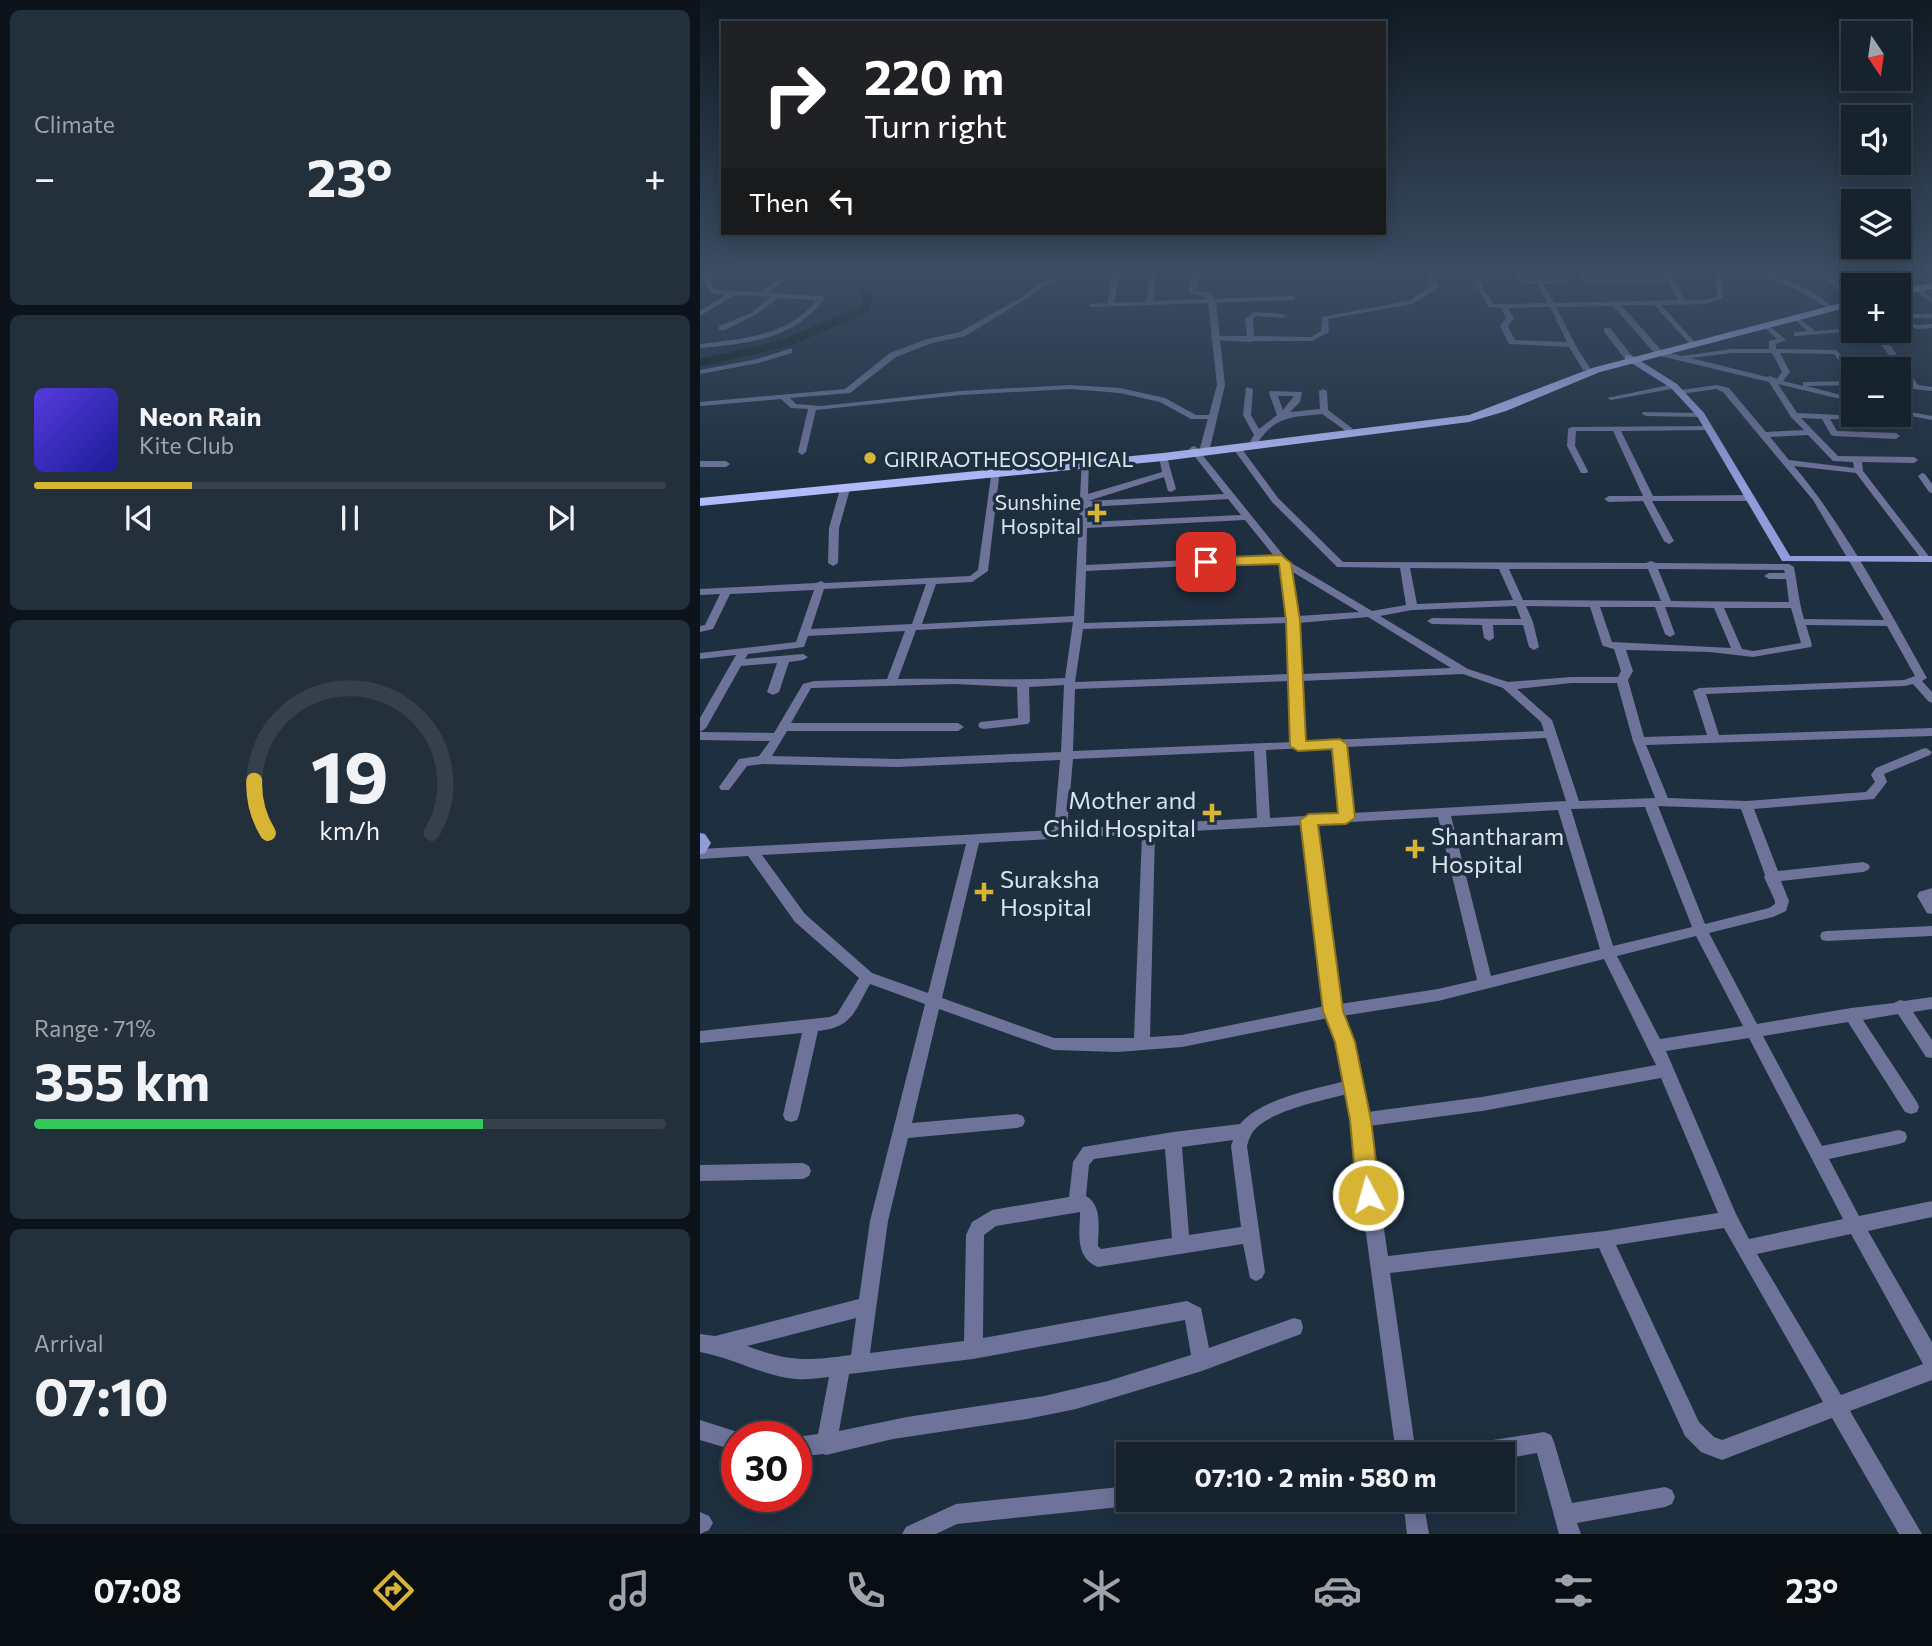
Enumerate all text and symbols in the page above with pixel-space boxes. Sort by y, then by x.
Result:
north arrow [1841,21,1911,91]
map controls [1841,21,1911,427]
text: 220 m [864,45,1004,105]
icon: right [749,49,840,140]
text: Turn right [864,105,1007,145]
button: sound [1841,105,1911,175]
text: Climate [34,110,115,138]
text: 23° [307,144,393,208]
text: − [34,153,56,200]
text: + [644,153,666,200]
icon: left [823,182,861,220]
text: Then [749,186,809,217]
button: layers [1841,189,1911,259]
button: + [1841,273,1911,343]
button: − [1841,357,1911,427]
text: Neon Rain [139,400,262,431]
text: Kite Club [139,431,234,459]
place label: GIRIRAOTHEOSOPHICAL [884,446,1134,471]
marker: GIRIRAOTHEOSOPHICAL [862,450,878,466]
place label: Sunshine Hospital [995,489,1081,538]
icon: previous [120,499,158,537]
icon: pause [331,499,369,537]
icon: next [542,499,580,537]
marker: Sunshine Hospital [1087,503,1107,523]
pin [1176,532,1236,592]
icon: arrive [1187,543,1225,581]
text: 19 [311,729,389,818]
place label: Mother and Child Hospital [1043,785,1196,842]
marker: Mother and Child Hospital [1202,803,1222,823]
text: km/h [320,815,380,845]
place label: Shantharam Hospital [1431,821,1564,878]
marker: Shantharam Hospital [1405,839,1425,859]
place label: Suraksha Hospital [1000,864,1100,921]
marker: Suraksha Hospital [974,882,994,902]
text: Range · 71% [34,1014,155,1042]
text: 355 km [34,1048,210,1112]
position arrow [1331,1158,1405,1232]
text: Arrival [34,1329,104,1357]
text: 07:10 [34,1363,168,1427]
speed limit sign: 30 [721,1421,812,1512]
text: 07:10 · 2 min · 580 m [1195,1461,1436,1492]
icon: directions [369,1566,418,1615]
icon: music [605,1566,654,1615]
icon: phone [841,1566,890,1615]
icon: climate [1077,1566,1126,1615]
icon: car [1313,1566,1362,1615]
icon: filters [1549,1566,1598,1615]
text: 07:08 [94,1570,182,1610]
text: 23° [1786,1570,1838,1610]

